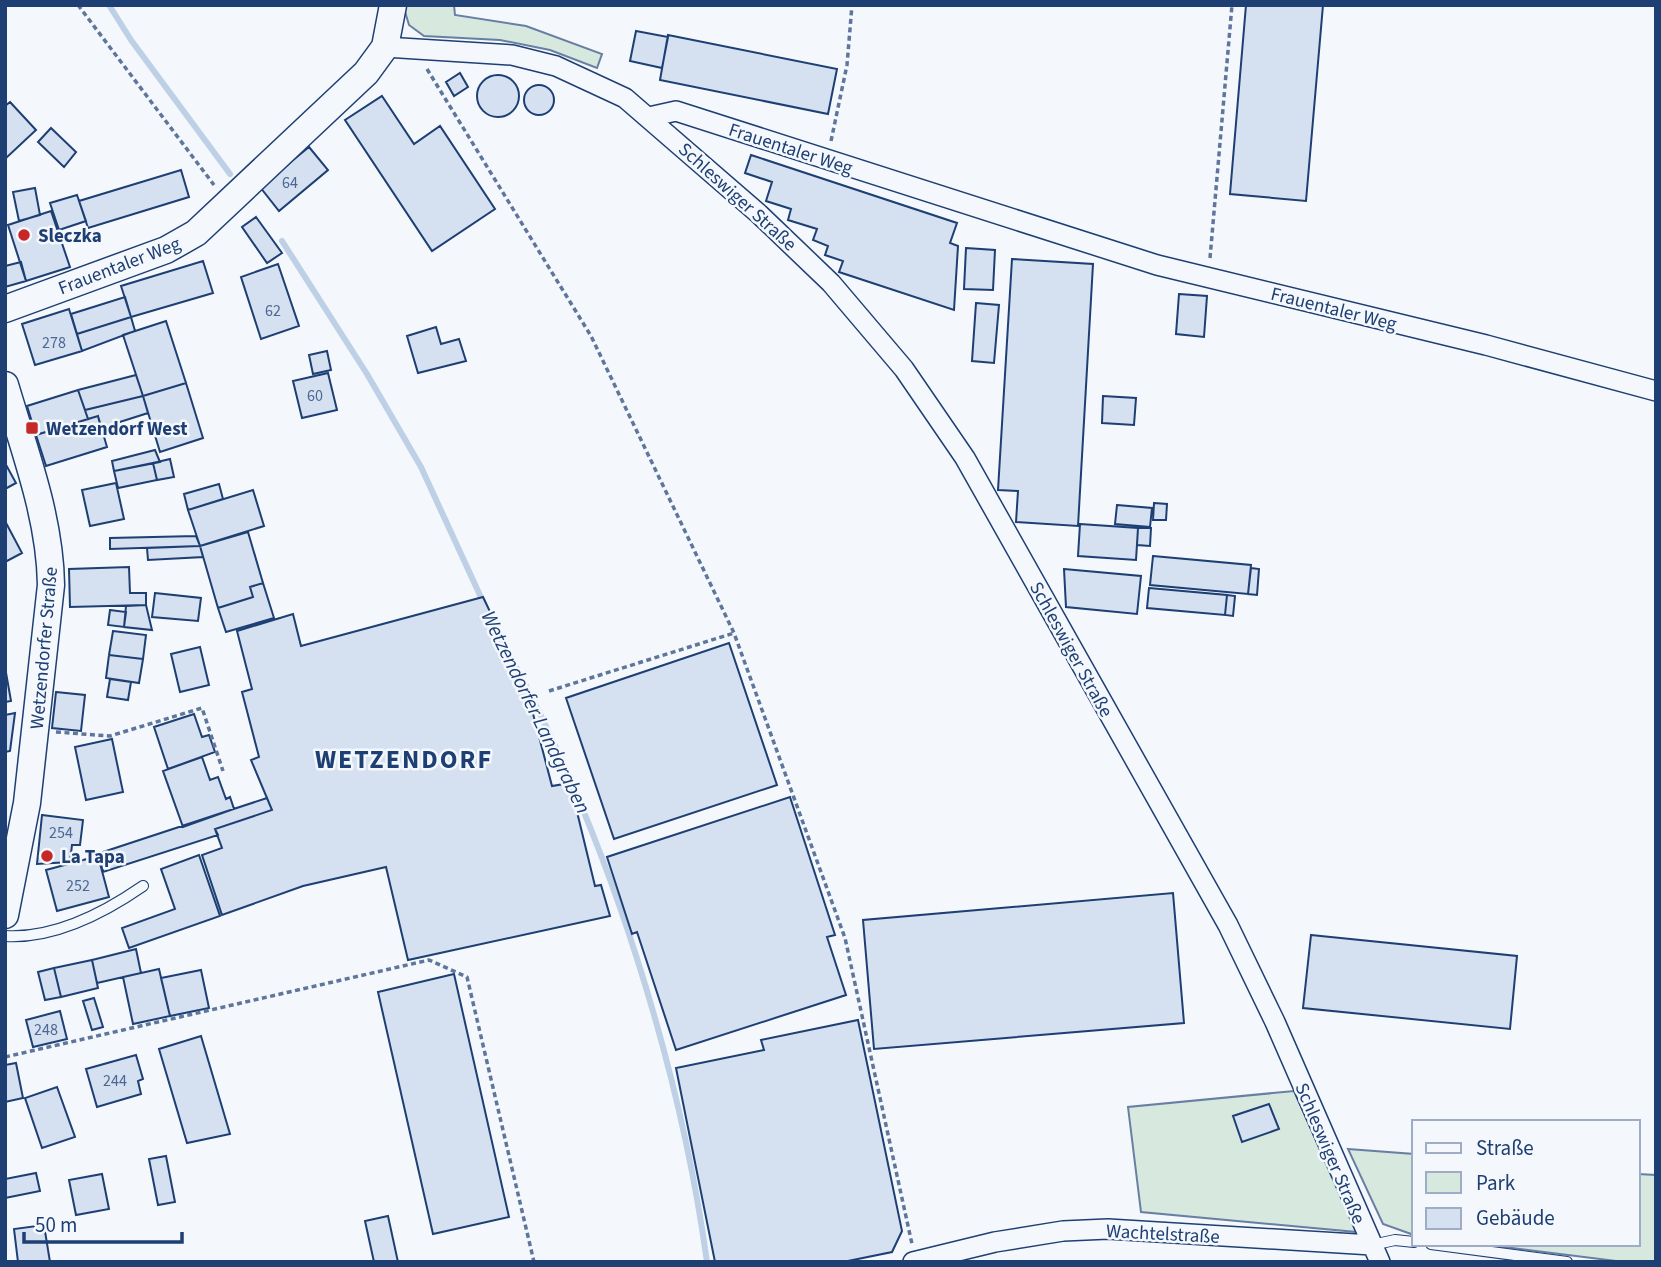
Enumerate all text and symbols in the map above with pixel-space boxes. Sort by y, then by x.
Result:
street label: Frauentaler Weg [725,117,856,182]
street label: Schleswiger Straße [672,137,802,258]
house number: 64 [282,172,298,194]
place label: Sleczka [38,223,102,250]
marker: Sleczka [16,227,32,243]
street label: Frauentaler Weg [55,231,185,302]
street label: Frauentaler Weg [1268,281,1400,338]
house number: 62 [265,300,281,322]
house number: 278 [42,332,66,354]
house number: 60 [307,385,323,407]
place label: Wetzendorf West [46,416,188,443]
marker: Wetzendorf West [24,420,40,436]
street label: Wetzendorfer Straße [24,566,65,731]
street label: Schleswiger Straße [1022,577,1119,722]
water label: Wetzendorfer Landgraben [474,605,598,819]
district label: WETZENDORF [315,741,493,778]
house number: 254 [49,822,73,844]
place label: La Tapa [61,844,125,871]
marker: La Tapa [39,848,55,864]
house number: 252 [66,875,90,897]
house number: 248 [34,1019,58,1041]
house number: 244 [103,1070,127,1092]
street label: Schleswiger Straße [1288,1079,1372,1228]
legend [1412,1120,1640,1246]
text: Straße [1476,1133,1534,1163]
text: Park [1476,1168,1516,1198]
scale bar [24,1200,182,1244]
text: Gebäude [1476,1203,1555,1233]
text: 50 m [35,1210,77,1240]
street label: Wachtelstraße [1105,1218,1220,1251]

